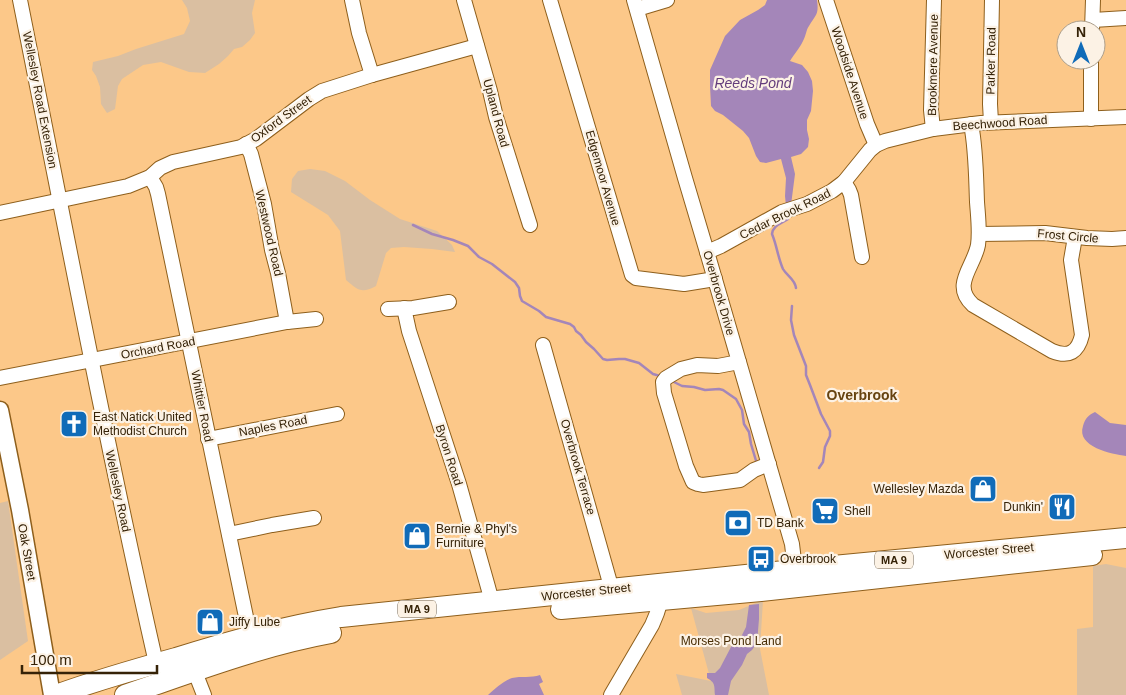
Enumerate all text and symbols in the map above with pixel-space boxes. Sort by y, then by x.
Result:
street label: Brookmere Avenue [925,14,941,116]
north arrow [1056,20,1106,70]
text: N [1076,24,1086,40]
street label: Woodside Avenue [828,25,872,121]
street label: Parker Road [983,27,999,95]
street label: Wellesley Road Extension [20,30,60,170]
water label: Reeds Pond [714,75,793,91]
street label: Upland Road [480,77,512,149]
street label: Oxford Street [248,92,315,146]
street label: Beechwood Road [952,113,1048,133]
street label: Edgemoor Avenue [583,129,623,228]
street label: Cedar Brook Road [737,186,833,242]
street label: Westwood Road [252,189,286,277]
street label: Frost Circle [1037,226,1099,246]
street label: Overbrook Drive [700,249,738,337]
street label: Orchard Road [120,334,196,362]
street label: Whittier Road [188,369,216,443]
district label: Overbrook [827,387,898,403]
church icon: East Natick United Methodist Church [59,409,89,439]
place label: East Natick United Methodist Church [93,410,192,438]
street label: Naples Road [238,413,308,439]
street label: Overbrook Terrace [558,417,598,517]
street label: Byron Road [433,423,465,487]
street label: Wellesley Road [103,449,133,533]
shop icon: Wellesley Mazda [968,474,998,504]
place label: Wellesley Mazda [874,482,964,496]
restaurant icon: Dunkin' [1047,492,1077,522]
supermarket icon: Shell [810,496,840,526]
place label: Dunkin' [1003,500,1043,514]
place label: Shell [844,504,871,518]
bank icon: TD Bank [723,508,753,538]
place label: TD Bank [757,516,805,530]
shop icon: Bernie & Phyl's Furniture [402,521,432,551]
place label: Bernie & Phyl's Furniture [436,522,517,550]
street label: Oak Street [15,523,39,582]
street label: Worcester Street [944,540,1035,562]
bus stop icon: Overbrook [746,544,776,574]
place label: Overbrook [780,552,837,566]
road number: MA 9 [875,552,913,568]
street label: Worcester Street [541,580,632,604]
road number: MA 9 [398,600,436,618]
shop icon: Jiffy Lube [195,607,225,637]
place label: Jiffy Lube [229,615,280,629]
park label: Morses Pond Land [681,634,781,648]
scale bar [22,642,158,674]
text: 100 m [30,651,72,668]

